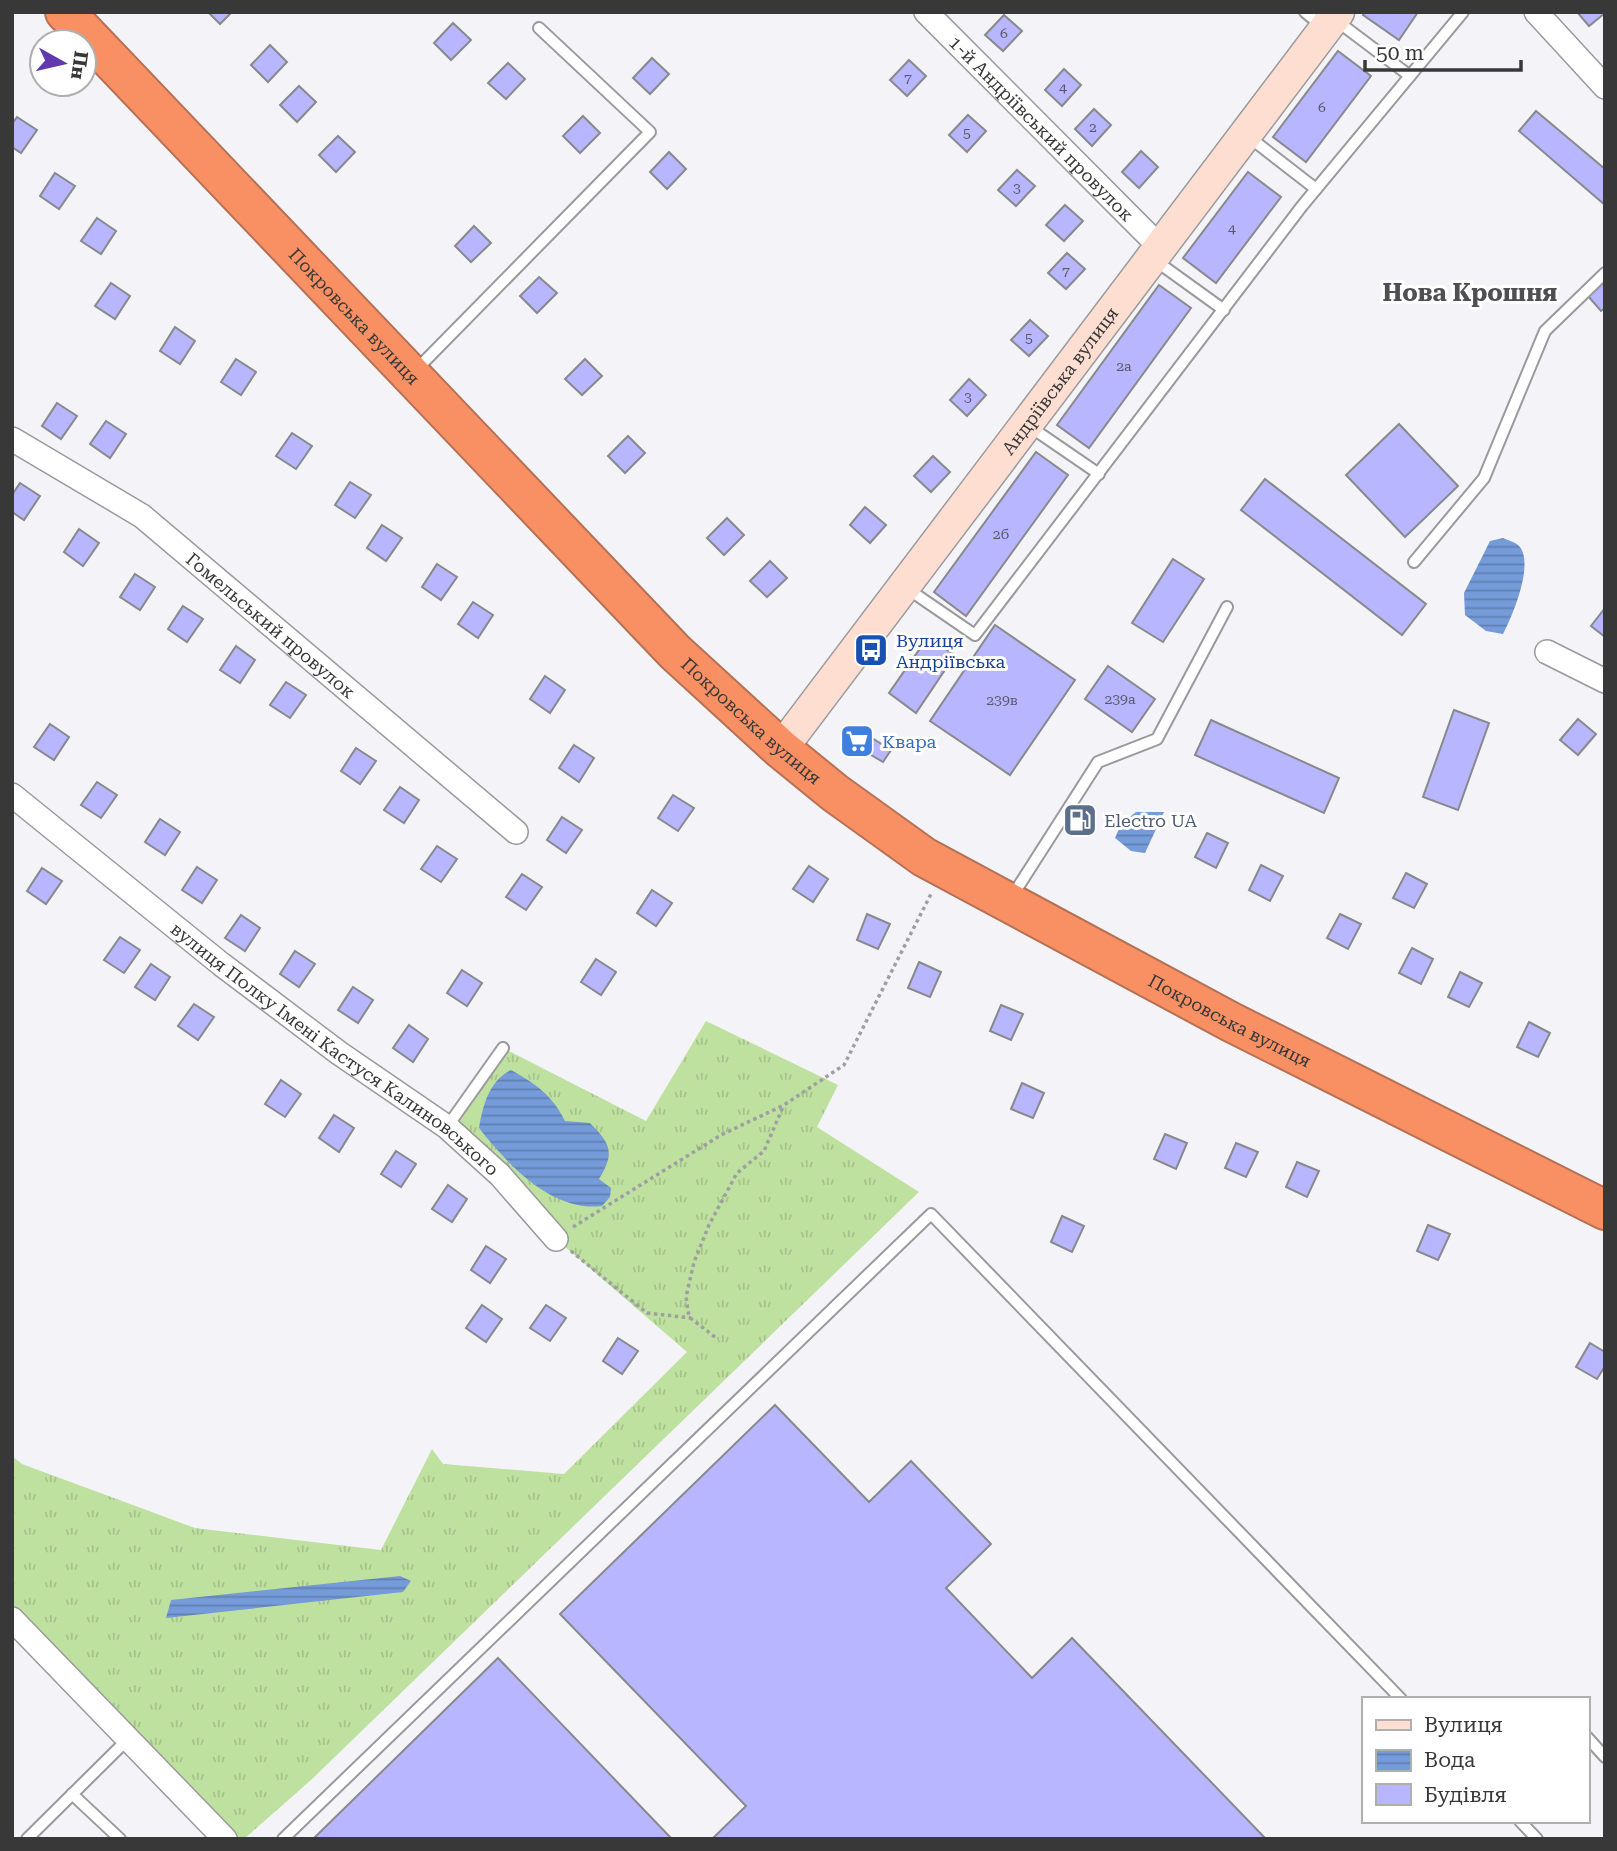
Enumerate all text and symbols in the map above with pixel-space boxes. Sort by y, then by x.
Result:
house number: 6 [1000,25,1008,41]
north arrow [28,28,98,98]
scale bar [1365,28,1521,72]
street label: 1-й Андріївський провулок [945,31,1138,225]
text: 50 m [1376,41,1424,65]
text: Пн [66,50,93,81]
house number: 7 [904,70,912,86]
house number: 4 [1059,79,1067,95]
house number: 6 [1318,99,1326,115]
house number: 2 [1089,119,1097,135]
house number: 5 [963,125,971,141]
house number: 3 [1013,180,1021,196]
house number: 4 [1228,220,1236,236]
street label: Покровська вулиця [285,244,425,389]
house number: 7 [1062,263,1070,279]
district label: Нова Крошня [1383,279,1557,307]
street label: Андріївська вулиця [997,302,1122,458]
house number: 5 [1025,330,1033,346]
house number: 2а [1116,358,1132,374]
house number: 3 [964,389,972,405]
house number: 2б [993,526,1009,542]
street label: Гомельський провулок [182,548,360,702]
place label: Вулиця Андріївська [896,630,1005,672]
bus stop icon: Вулиця Андріївська [852,631,890,669]
street label: Покровська вулиця [677,653,826,788]
house number: 239а [1104,691,1136,707]
house number: 239в [986,692,1018,708]
supermarket icon: Квара [838,722,876,760]
place label: Квара [882,731,937,752]
fuel station icon: Electro UA [1061,801,1099,839]
place label: Electro UA [1104,810,1197,831]
street label: вулиця Полку Імені Кастуся Калиновського [167,918,503,1179]
street label: Покровська вулиця [1145,969,1315,1071]
legend [1362,1697,1589,1823]
text: Вулиця [1424,1713,1503,1737]
text: Вода [1424,1748,1476,1772]
text: Будівля [1424,1783,1507,1807]

